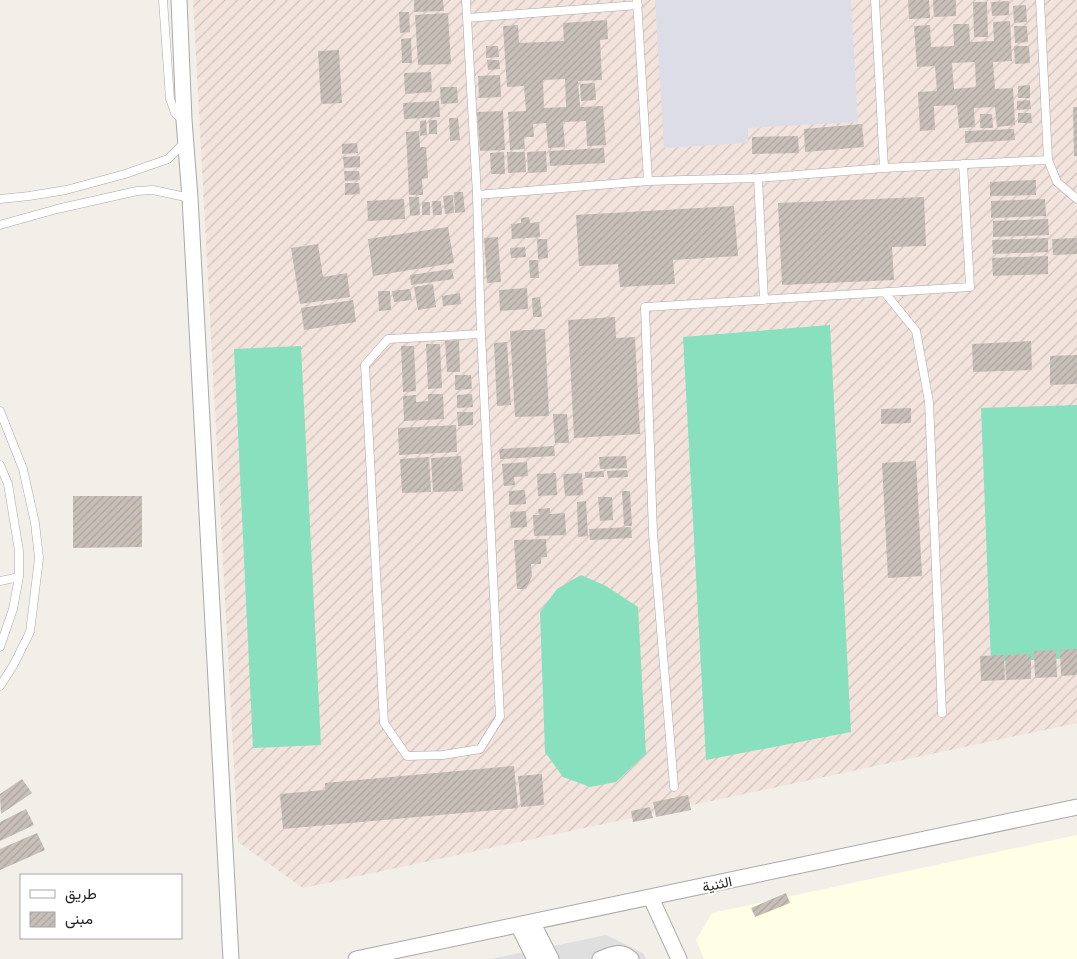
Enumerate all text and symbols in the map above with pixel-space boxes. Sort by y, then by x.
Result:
street label: الثنية [701,873,733,895]
legend [20,874,182,939]
text: طريق [65,885,97,904]
text: مبنى [65,910,93,929]

